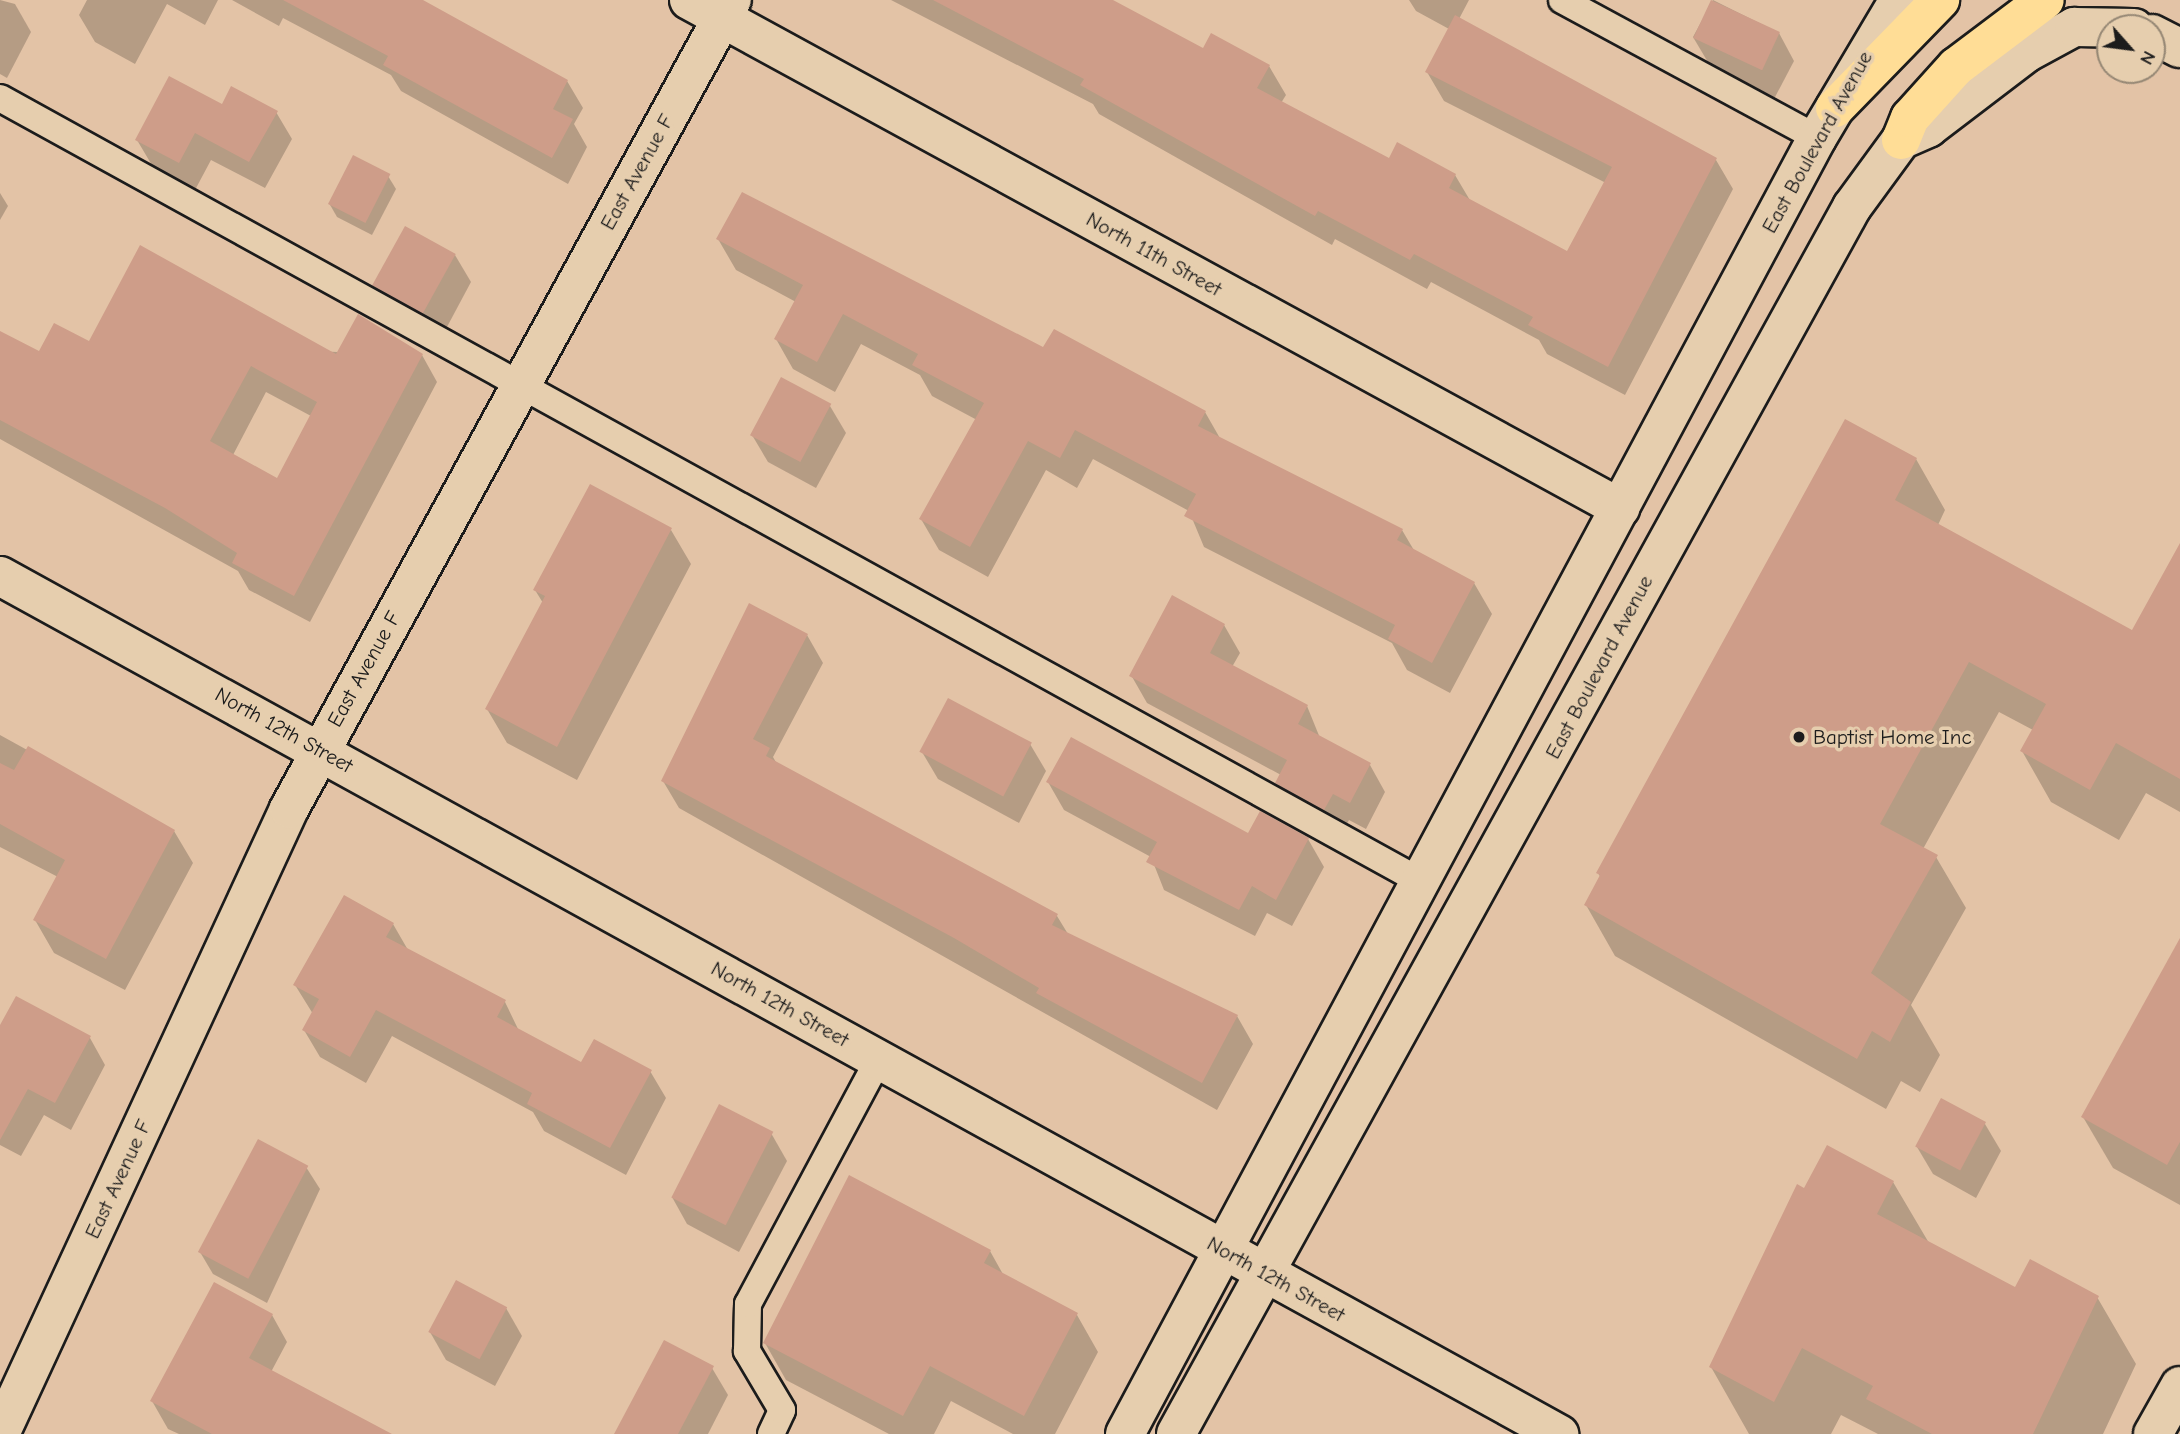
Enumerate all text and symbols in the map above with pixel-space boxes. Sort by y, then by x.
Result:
north arrow [2096,14,2166,84]
street label: East Boulevard Avenue [1756,47,1878,237]
text: N [2135,47,2160,69]
street label: East Avenue F [595,110,679,234]
street label: North 11th Street [1082,206,1226,302]
street label: East Boulevard Avenue [1540,571,1658,763]
street label: East Avenue F [322,607,406,731]
street label: North 12th Street [211,682,357,778]
place label: Baptist Home Inc [1813,724,1972,750]
marker: Baptist Home Inc [1791,729,1807,745]
street label: North 12th Street [707,956,853,1052]
street label: East Avenue F [79,1116,157,1242]
street label: North 12th Street [1203,1231,1349,1327]

